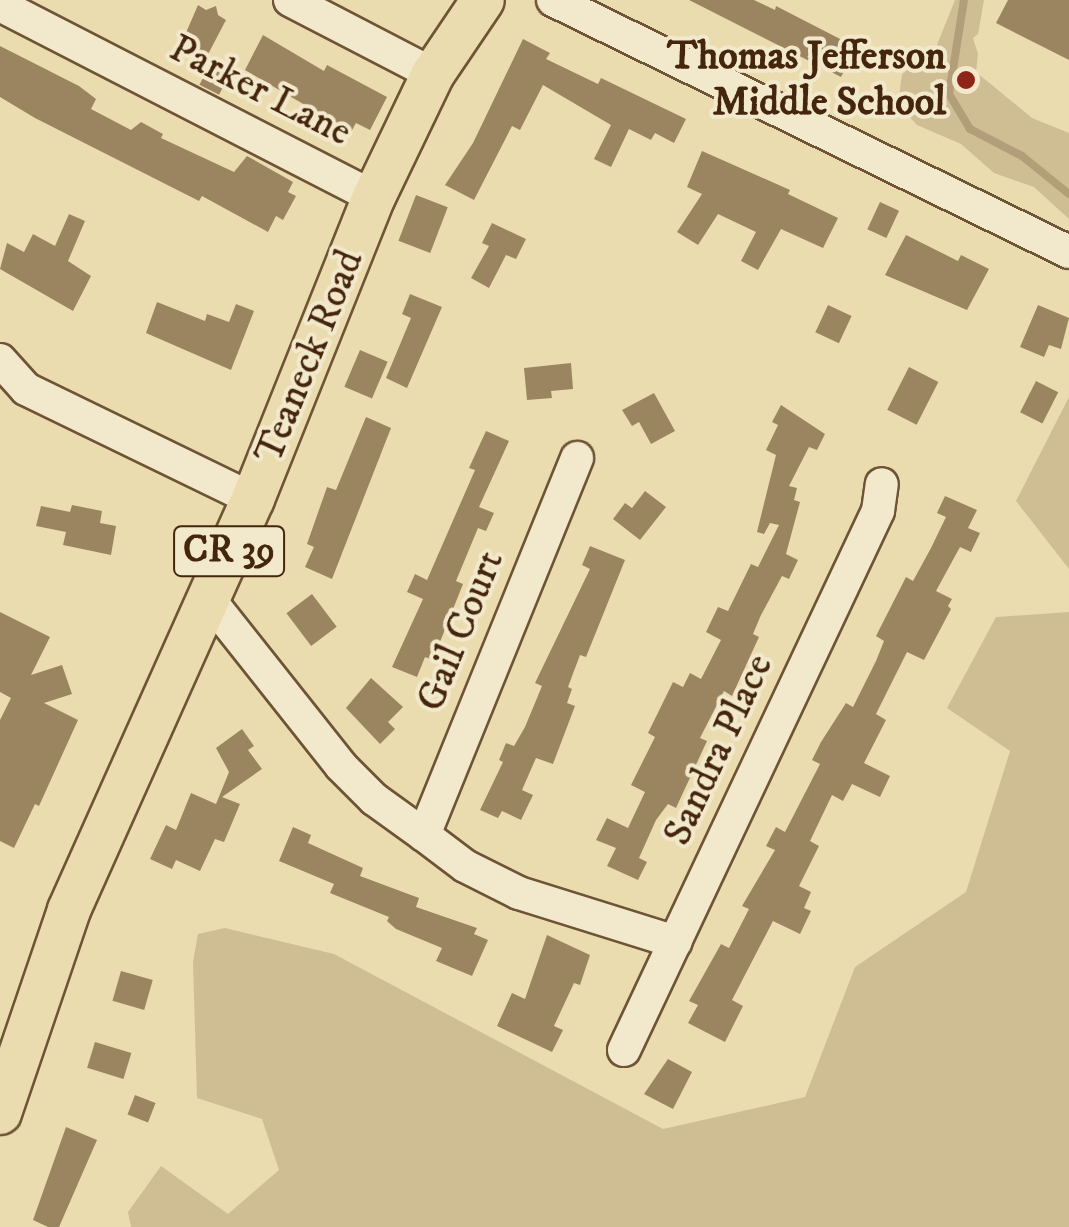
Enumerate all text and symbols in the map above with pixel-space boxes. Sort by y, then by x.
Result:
street label: Parker Lane [161,25,359,157]
place label: Thomas Jefferson Middle School [667,33,946,127]
marker: Thomas Jefferson Middle School [955,69,977,91]
street label: Teaneck Road [245,243,375,471]
road number: CR 39 [172,518,286,584]
street label: Gail Court [407,544,515,718]
street label: Sandra Place [654,647,784,853]

